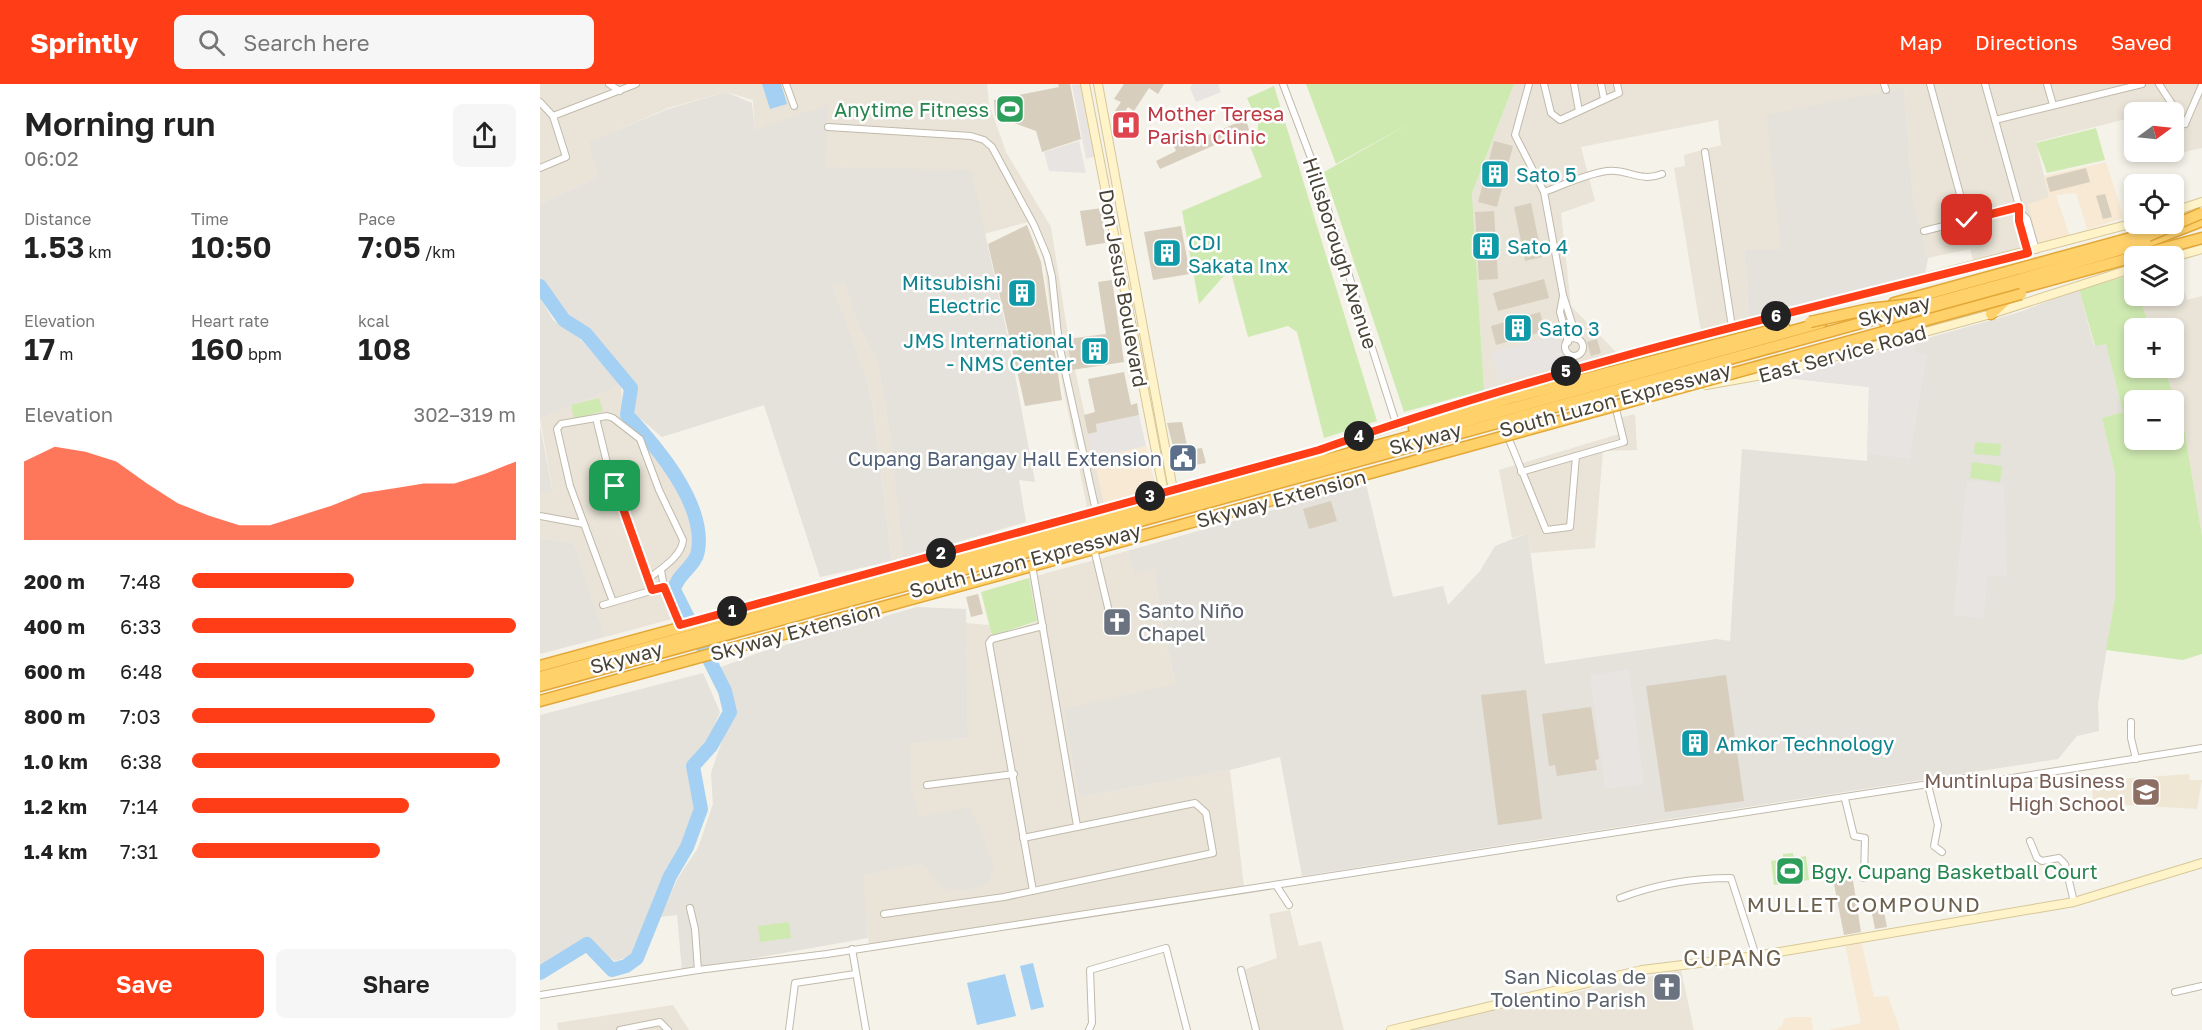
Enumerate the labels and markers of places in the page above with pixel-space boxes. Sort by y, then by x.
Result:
sports icon: Anytime Fitness [994,93,1026,125]
place label: Anytime Fitness [834,97,989,121]
place label: Mother Teresa Parish Clinic [1147,101,1284,148]
hospital icon: Mother Teresa Parish Clinic [1110,109,1142,141]
building icon: Sato 5 [1479,158,1511,190]
place label: Sato 5 [1516,162,1577,186]
pin [1941,194,1992,245]
place label: CDI Sakata Inx [1188,230,1288,277]
building icon: Sato 4 [1470,230,1502,262]
place label: Sato 4 [1507,234,1568,258]
building icon: CDI Sakata Inx [1151,237,1183,269]
place label: Mitsubishi Electric [902,270,1001,317]
building icon: Mitsubishi Electric [1006,277,1038,309]
pin: 6 [1761,301,1791,331]
building icon: Sato 3 [1502,312,1534,344]
place label: Sato 3 [1539,316,1600,340]
place label: JMS International - NMS Center [903,328,1074,375]
building icon: JMS International - NMS Center [1079,335,1111,367]
pin: 5 [1551,356,1581,386]
pin: 4 [1344,421,1374,451]
public building icon: Cupang Barangay Hall Extension [1167,442,1199,474]
place label: Cupang Barangay Hall Extension [848,446,1162,470]
pin [589,460,640,511]
pin: 3 [1135,481,1165,511]
pin: 2 [926,538,956,568]
pin: 1 [717,596,747,626]
place label: Santo Niño Chapel [1138,598,1244,645]
church icon: Santo Niño Chapel [1101,606,1133,638]
building icon: Amkor Technology [1679,727,1711,759]
place label: Amkor Technology [1716,731,1894,755]
place label: Muntinlupa Business High School [1924,768,2125,815]
school or university icon: Muntinlupa Business High School [2130,776,2162,808]
sports icon: Bgy. Cupang Basketball Court [1774,855,1806,887]
place label: Bgy. Cupang Basketball Court [1811,859,2098,883]
place label: San Nicolas de Tolentino Parish [1491,964,1646,1011]
church icon: San Nicolas de Tolentino Parish [1651,971,1683,1003]

